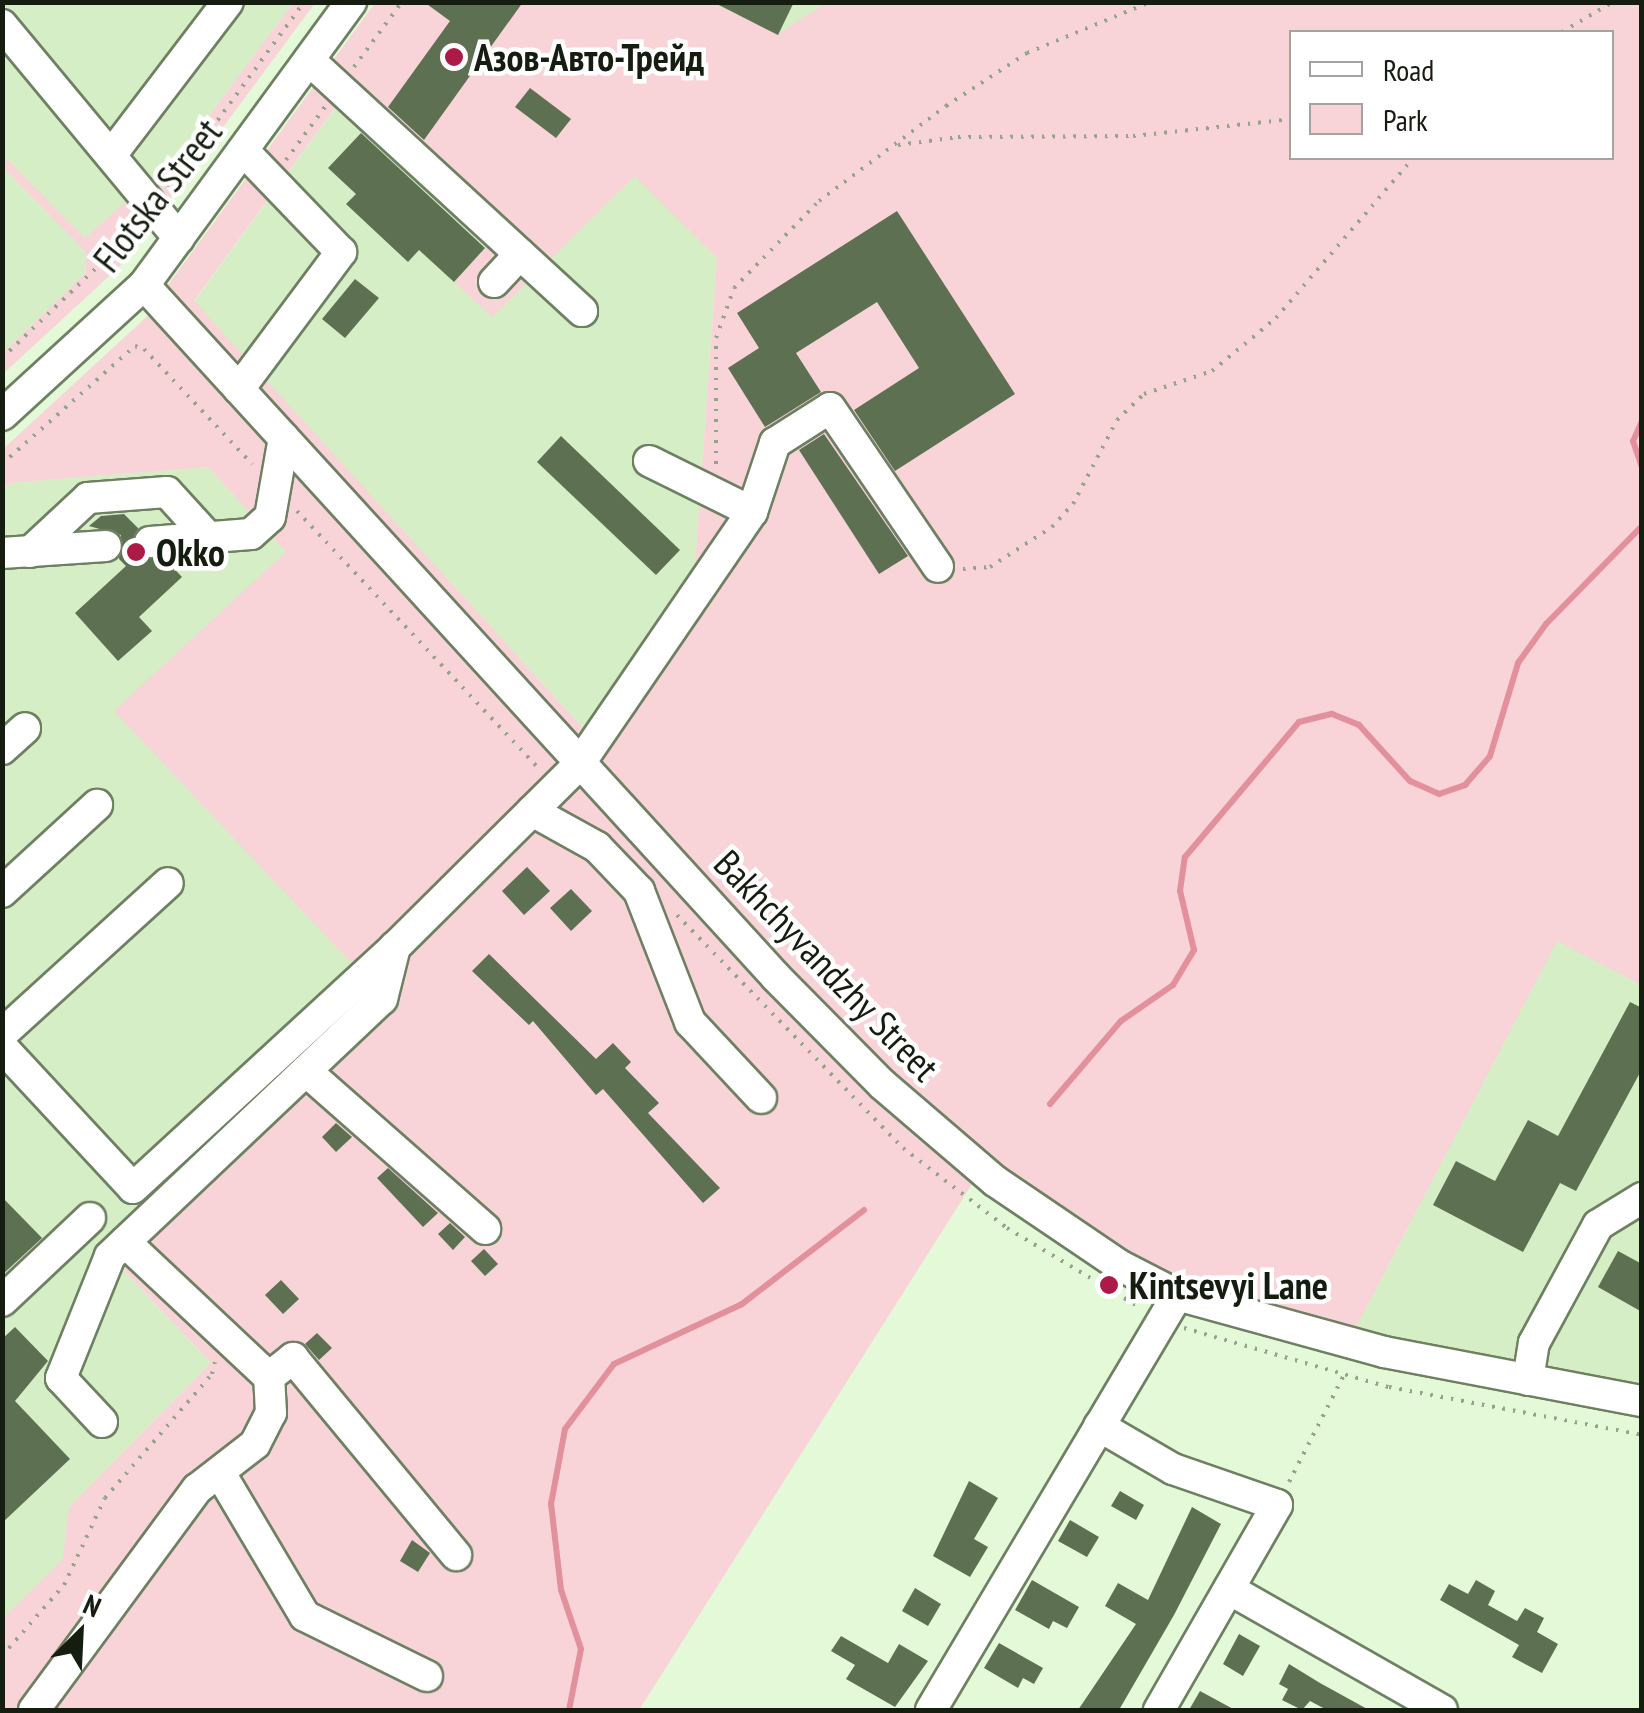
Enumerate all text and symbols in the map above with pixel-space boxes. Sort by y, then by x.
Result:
legend [1289,30,1614,160]
place label: Азов-Авто-Трейд [474,34,704,80]
marker: Азов-Авто-Трейд [443,46,465,68]
text: Road [1383,50,1434,89]
text: Park [1383,100,1428,139]
street label: Flotska Street [83,110,231,280]
place label: Okko [156,529,225,575]
marker: Okko [125,541,147,563]
street label: Bakhchyvandzhy Street [705,840,949,1090]
place label: Kintsevyi Lane [1129,1262,1328,1308]
marker: Kintsevyi Lane [1098,1274,1120,1296]
north arrow [30,1583,130,1683]
text: N [78,1585,107,1625]

